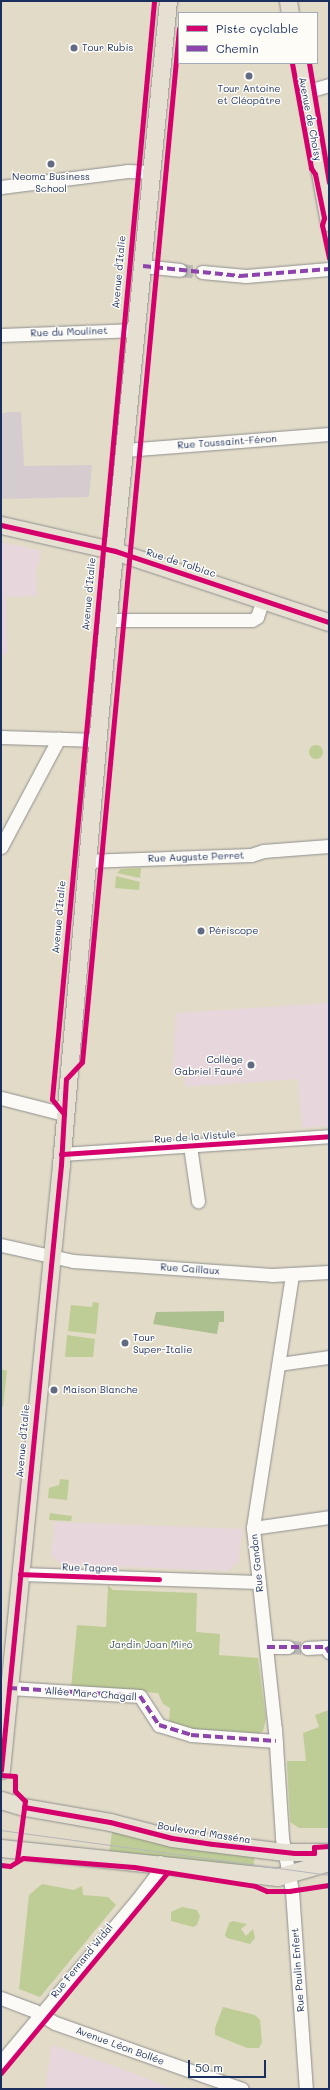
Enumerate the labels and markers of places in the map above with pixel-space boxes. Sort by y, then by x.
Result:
place label: Tour Rubis [82,42,133,54]
marker: Tour Rubis [69,43,79,53]
marker: Tour Antoine et Cléopâtre [244,71,254,81]
place label: Tour Antoine et Cléopâtre [217,82,281,106]
marker: Neoma Business School [46,159,56,169]
place label: Neoma Business School [12,170,90,194]
place label: Périscope [209,925,258,937]
marker: Périscope [196,926,206,936]
place label: Collège Gabriel Fauré [175,1053,243,1076]
marker: Collège Gabriel Fauré [246,1060,256,1070]
place label: Tour Super-Italie [133,1331,192,1354]
marker: Tour Super-Italie [120,1338,130,1348]
marker: Maison Blanche [48,1384,60,1396]
place label: Maison Blanche [63,1384,138,1396]

